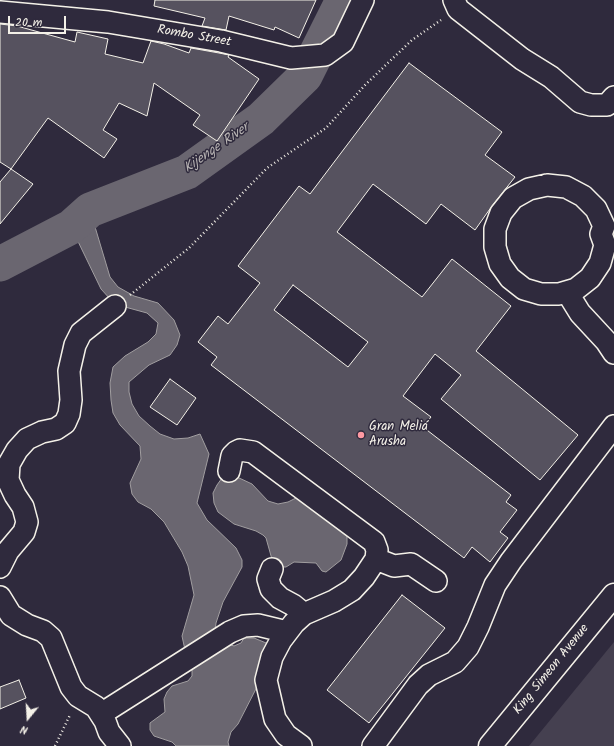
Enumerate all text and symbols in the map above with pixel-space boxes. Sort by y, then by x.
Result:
scale bar [10,8,68,34]
text: 20 m [15,13,42,32]
street label: Rombo Street [156,23,232,51]
water label: Kijenge River [181,120,253,178]
place label: Gran Meliá Arusha [369,420,428,451]
marker: Gran Meliá Arusha [356,430,366,440]
street label: King Simeon Avenue [511,622,593,718]
north arrow [8,698,48,738]
text: N [18,720,30,739]

